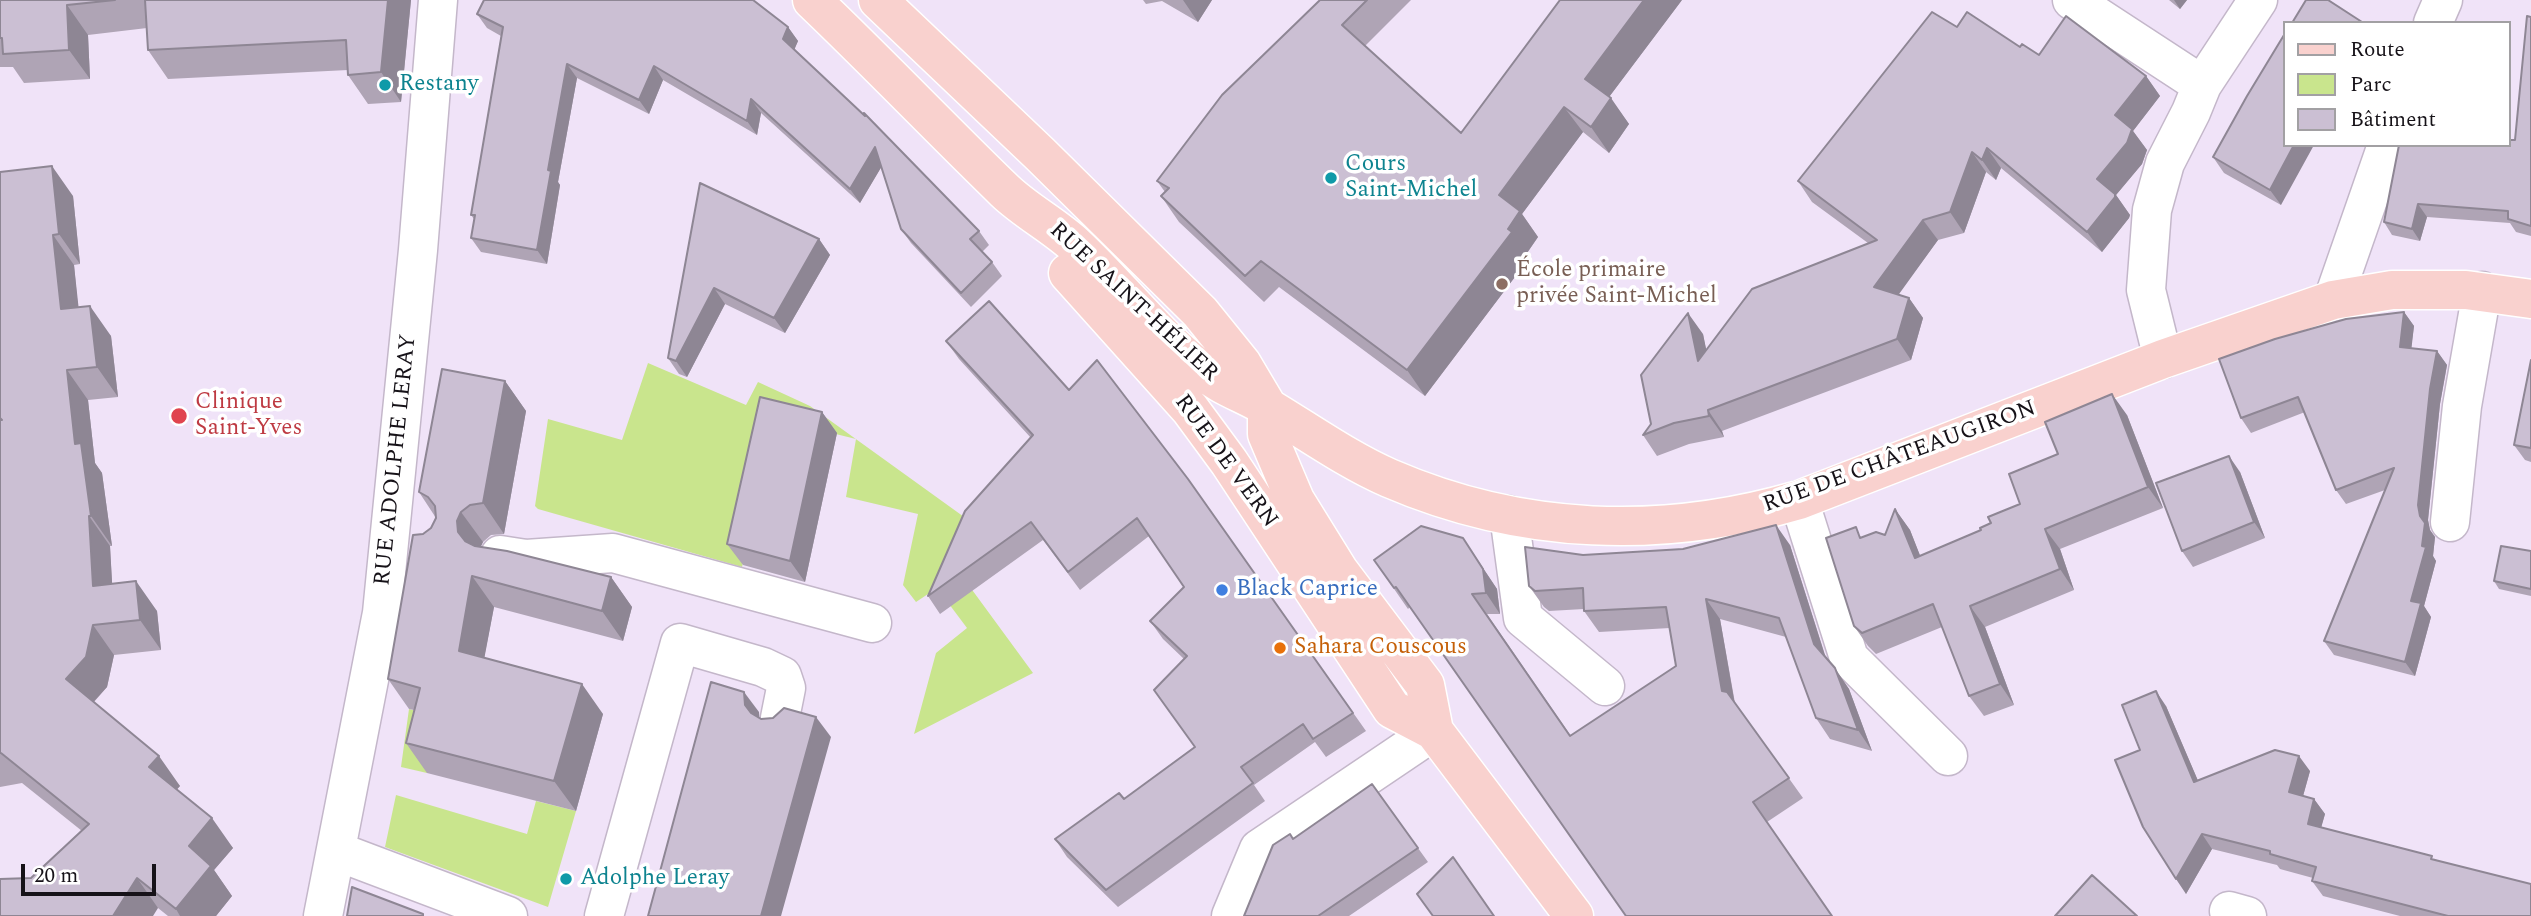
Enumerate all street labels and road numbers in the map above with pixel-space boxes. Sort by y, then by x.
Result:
street label: RUE SAINT-HÉLIER [1043,218,1223,388]
street label: RUE ADOLPHE LERAY [370,333,424,587]
street label: RUE DE VERN [1167,390,1283,534]
street label: RUE DE CHÂTEAUGIRON [1760,396,2040,520]

